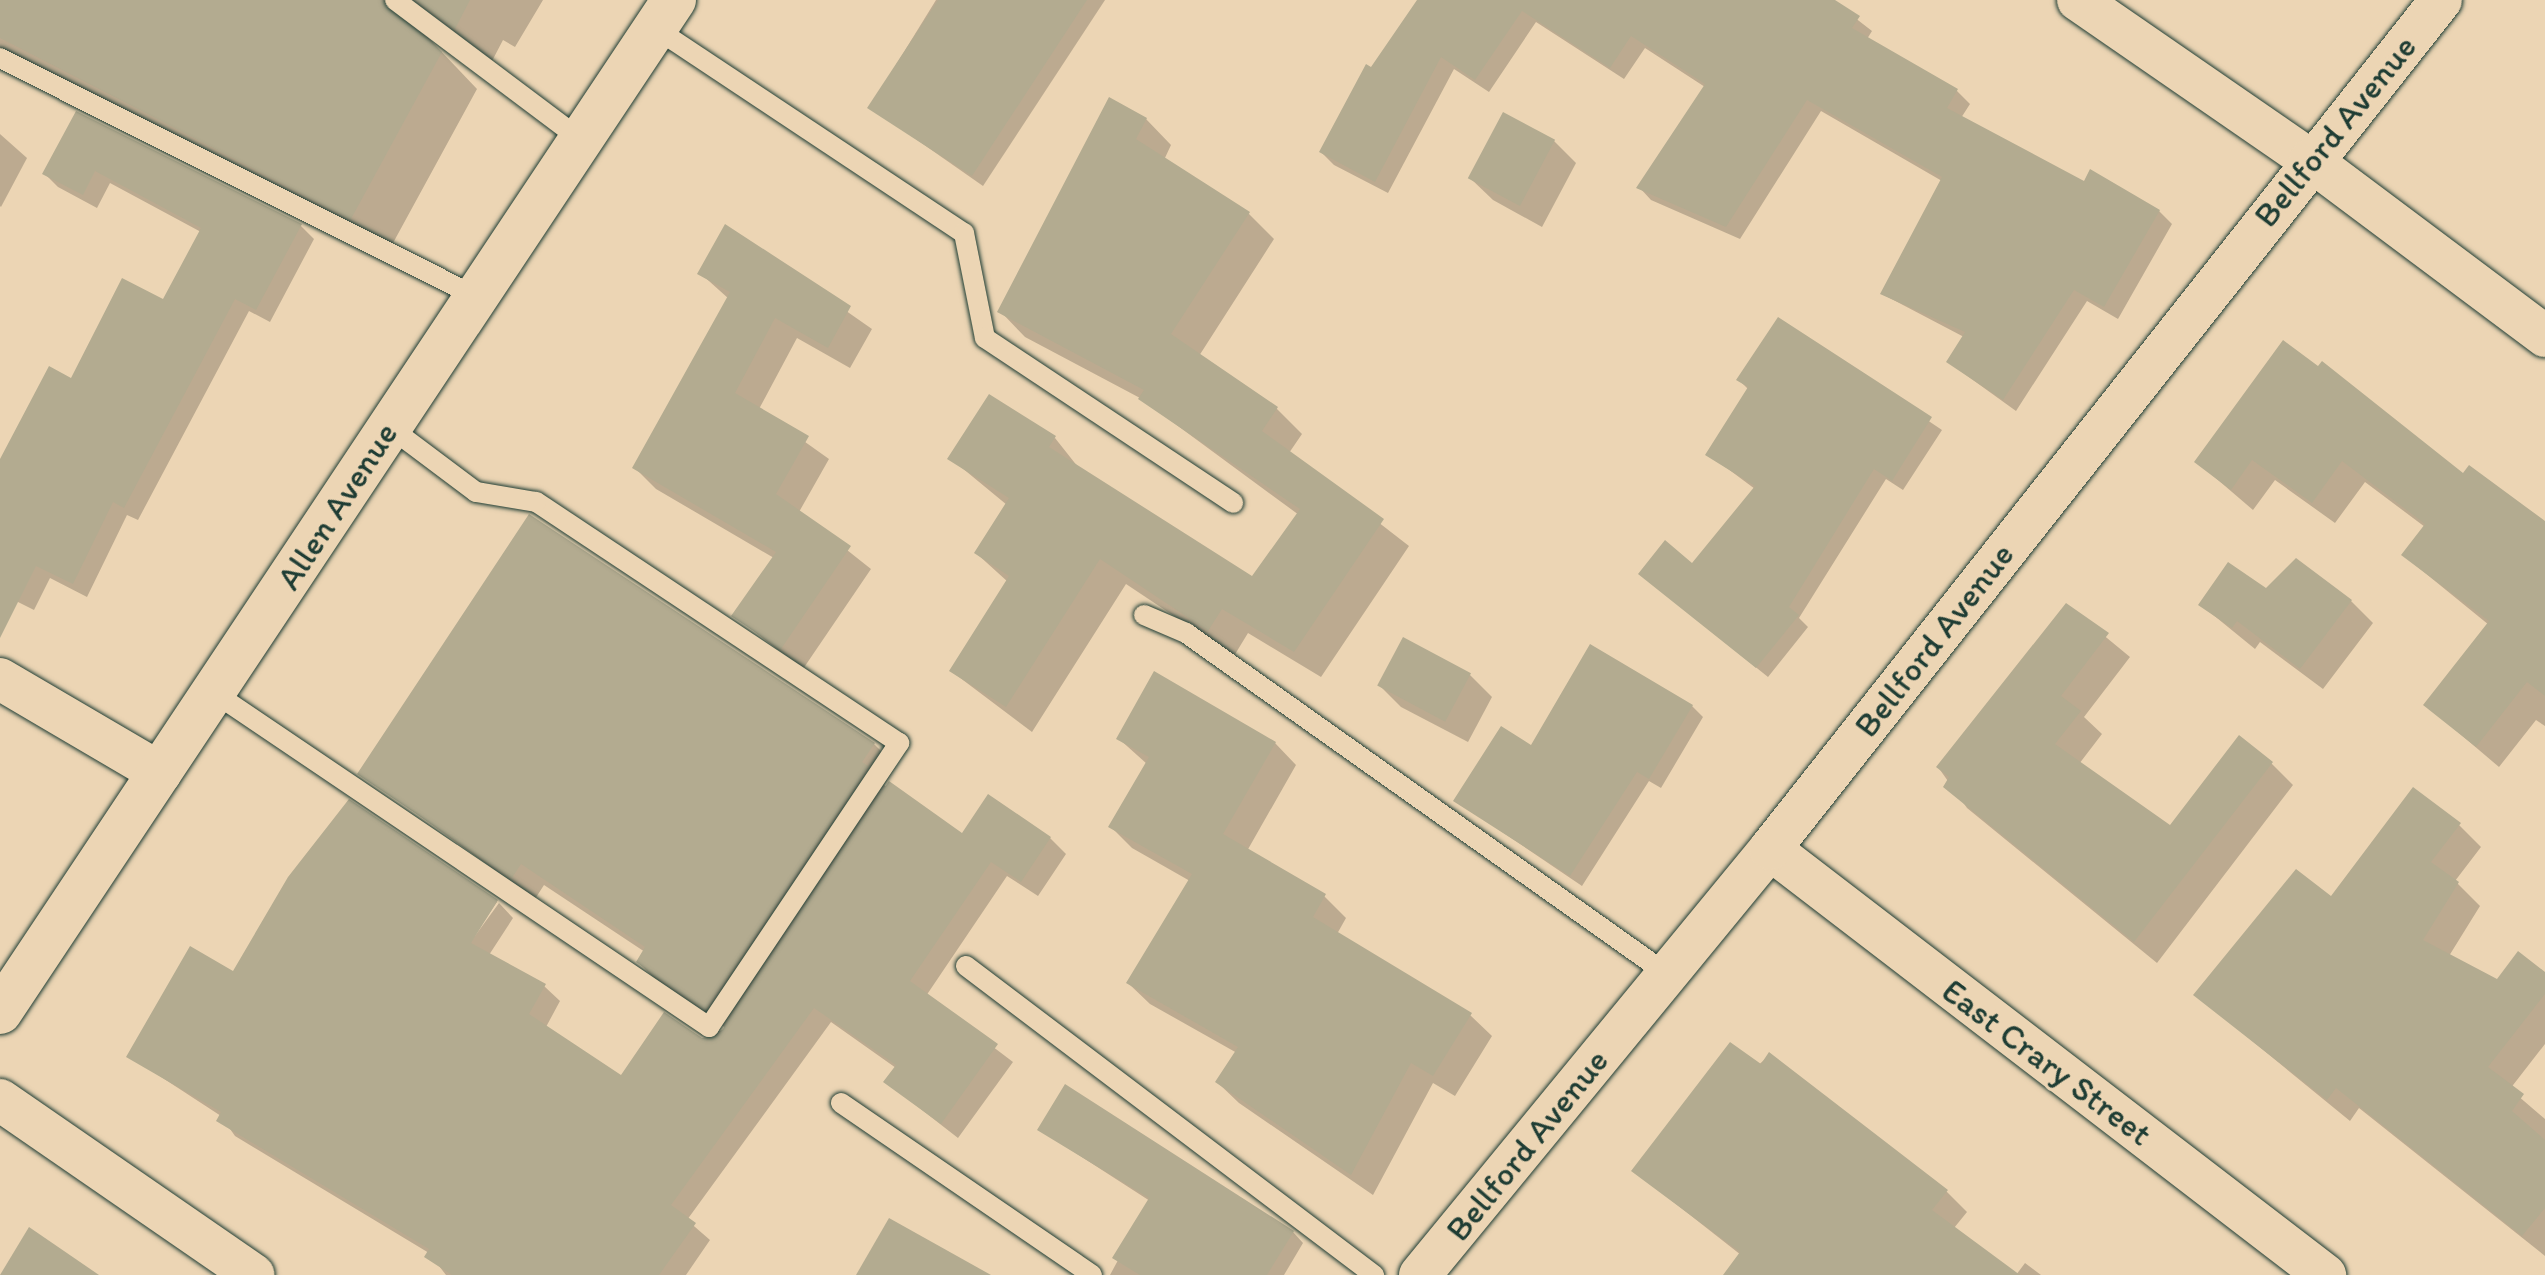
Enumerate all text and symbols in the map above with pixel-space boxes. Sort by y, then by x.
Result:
street label: Bellford Avenue [2246,28,2424,234]
street label: Allen Avenue [268,415,406,597]
street label: Bellford Avenue [1846,536,2022,744]
street label: East Crary Street [1934,970,2160,1154]
street label: Bellford Avenue [1438,1042,1616,1248]

